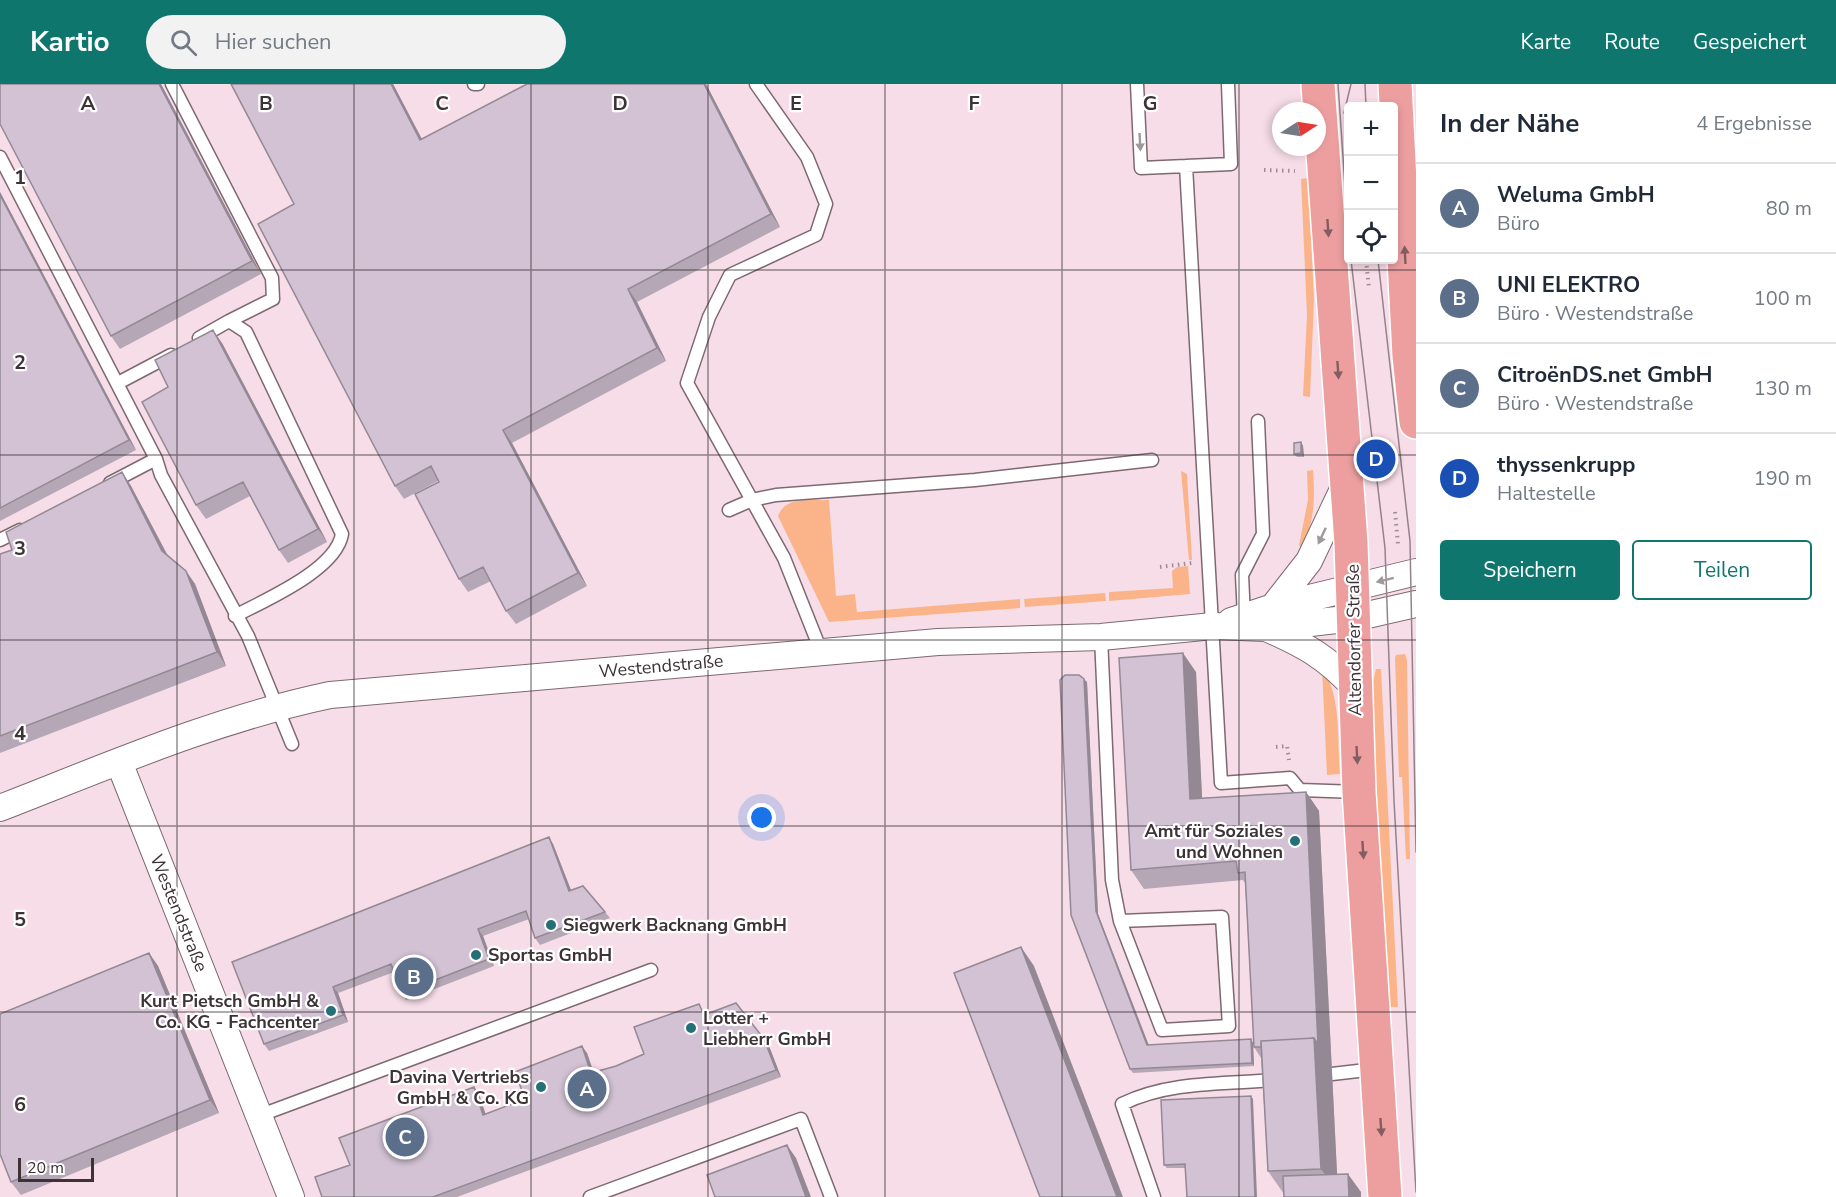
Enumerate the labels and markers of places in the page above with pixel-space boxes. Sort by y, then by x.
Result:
pin: D [1356,436,1396,482]
place label: Amt für Soziales und Wohnen [1144,819,1283,864]
marker: Amt für Soziales und Wohnen [1288,834,1302,848]
place label: Siegwerk Backnang GmbH [563,913,787,937]
marker: Siegwerk Backnang GmbH [544,918,558,932]
place label: Sportas GmbH [488,943,612,967]
marker: Sportas GmbH [469,948,483,962]
pin: B [394,954,434,1000]
place label: Kurt Pietsch GmbH & Co. KG - Fachcenter [140,989,320,1034]
marker: Kurt Pietsch GmbH & Co. KG - Fachcenter [324,1004,338,1018]
place label: Lotter + Liebherr GmbH [703,1006,831,1051]
marker: Lotter + Liebherr GmbH [684,1021,698,1035]
place label: Davina Vertriebs GmbH & Co. KG [389,1065,529,1110]
pin: A [568,1066,606,1112]
marker: Davina Vertriebs GmbH & Co. KG [534,1080,548,1094]
pin: C [386,1114,424,1160]

